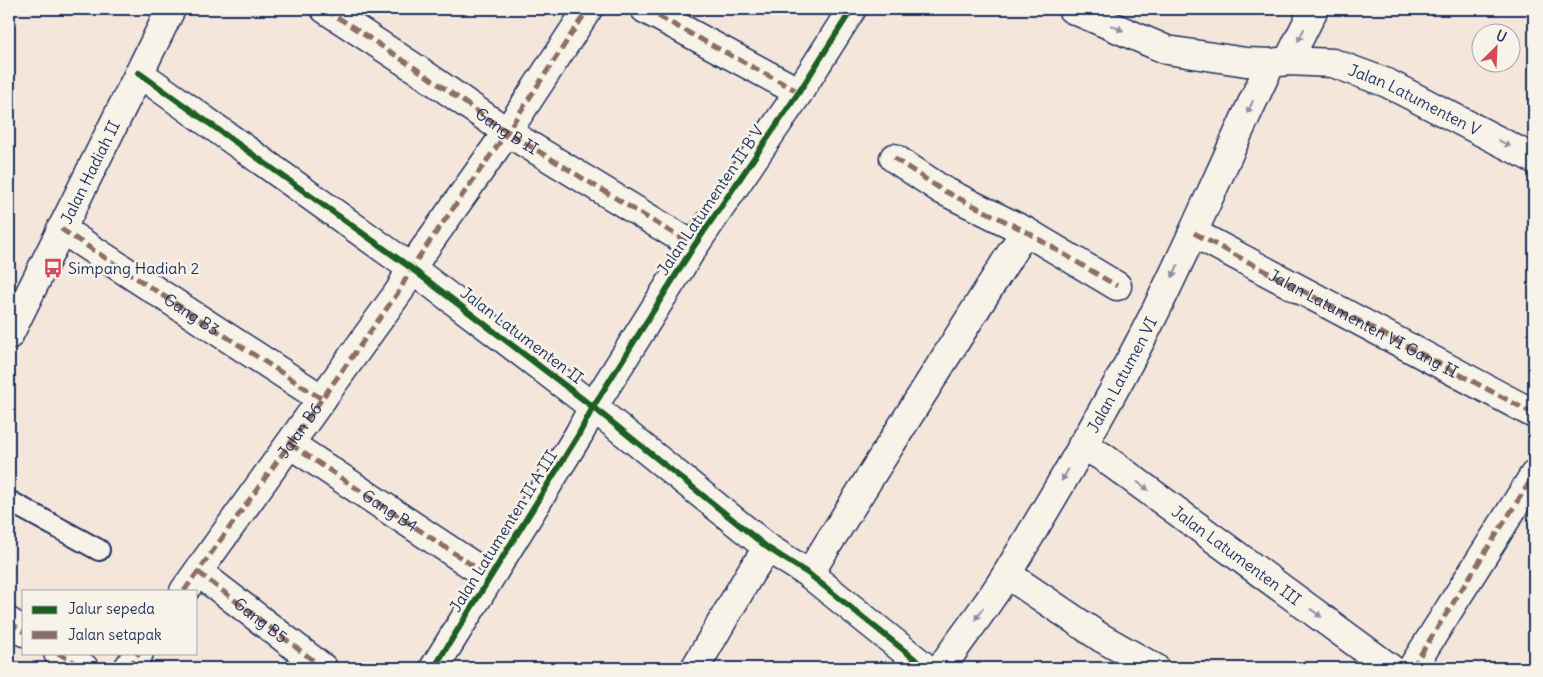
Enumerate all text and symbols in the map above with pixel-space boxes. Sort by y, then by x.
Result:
north arrow [1470,22,1520,72]
one-way arrow [1110,25,1124,33]
text: U [1493,26,1509,46]
one-way arrow [1297,28,1305,42]
street label: Jalan Latumenten V [1346,60,1484,140]
one-way arrow [1245,100,1253,114]
street label: Gang B II [472,103,542,159]
street label: Jalan Hadiah II [56,117,124,227]
street label: Jalan Latumenten II B V [652,121,768,279]
one-way arrow [1496,139,1511,147]
bus stop icon: Simpang Hadiah 2 [42,257,64,279]
place label: Simpang Hadiah 2 [68,258,199,278]
one-way arrow [1171,264,1179,278]
street label: Jalan Latumenten VI Gang II [1265,265,1462,382]
street label: Jalan Latumenten II [457,282,587,388]
street label: Gang B3 [160,289,223,340]
street label: Jalan Latumen VI [1082,314,1161,436]
street label: Jalan B6 [273,399,326,461]
street label: Jalan Latumenten II A III [445,446,561,616]
one-way arrow [1060,469,1069,482]
one-way arrow [1136,481,1150,491]
street label: Gang B4 [358,485,421,536]
street label: Jalan Latumenten III [1168,501,1305,609]
legend [22,590,198,654]
street label: Gang B5 [230,593,291,647]
text: Jalur sepeda [68,599,155,618]
one-way arrow [974,607,984,620]
one-way arrow [1309,608,1322,618]
text: Jalan setapak [68,625,162,644]

